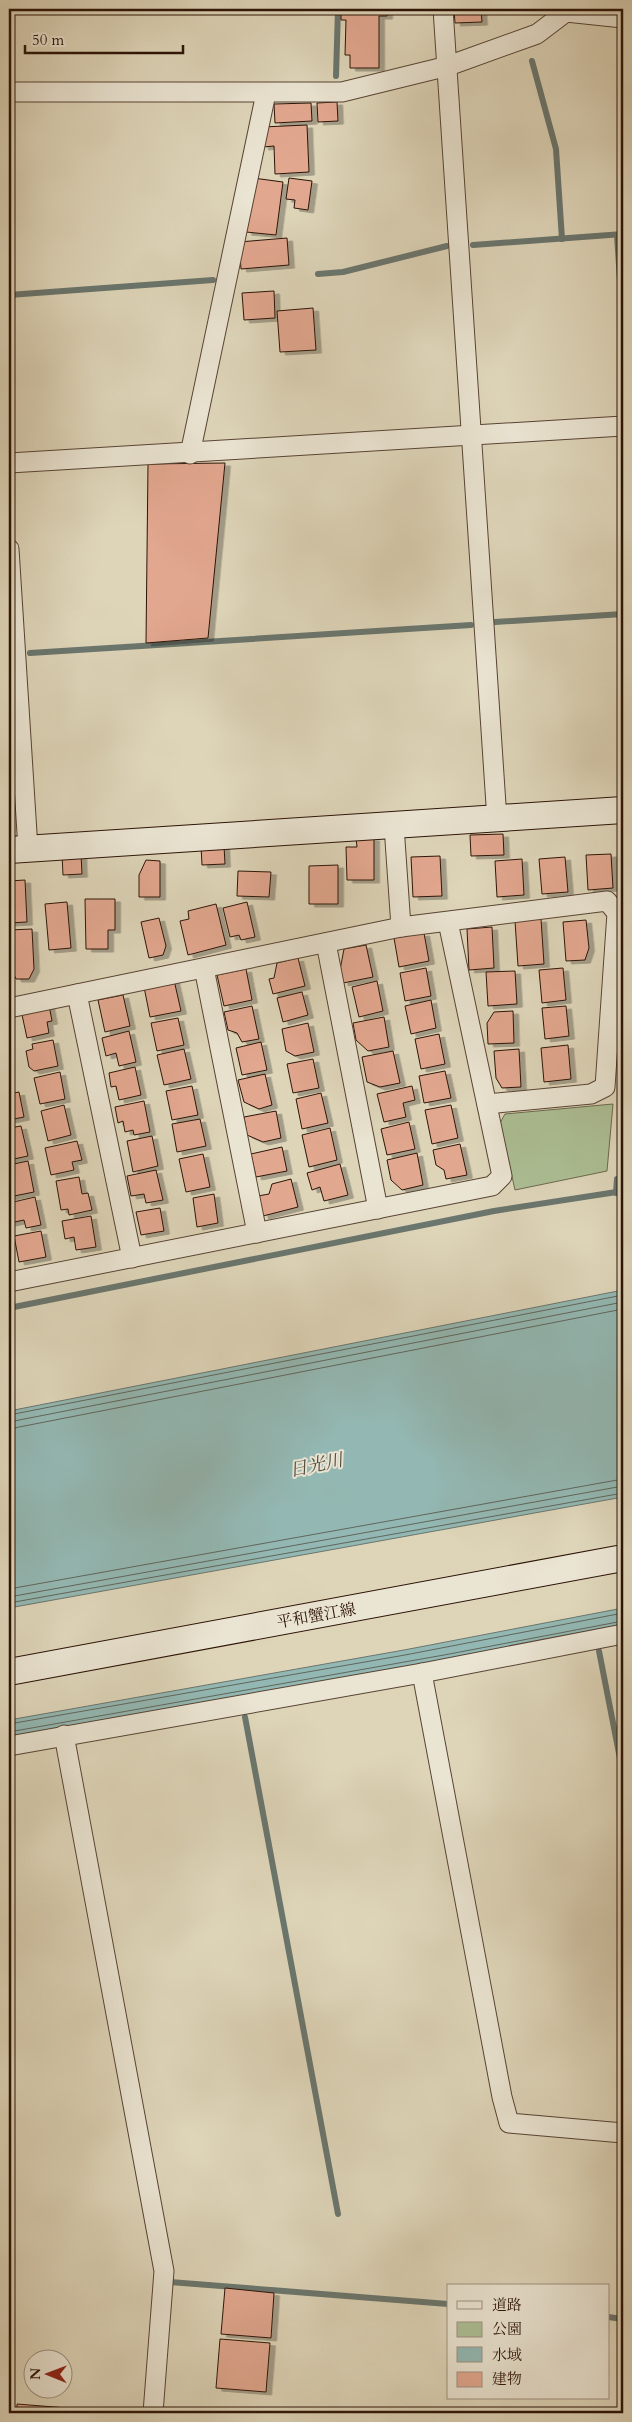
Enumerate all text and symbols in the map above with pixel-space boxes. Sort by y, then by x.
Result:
scale bar [25,22,182,54]
text: 50 m [32,30,64,50]
water label: 日光川 [287,1447,347,1483]
street label: 平和蟹江線 [275,1598,357,1634]
legend [447,2284,610,2400]
text: 道路 [492,2295,522,2315]
text: 公園 [492,2319,522,2339]
text: 水域 [492,2345,522,2365]
north arrow [22,2350,72,2400]
text: N [26,2368,45,2380]
text: 建物 [492,2369,522,2389]

